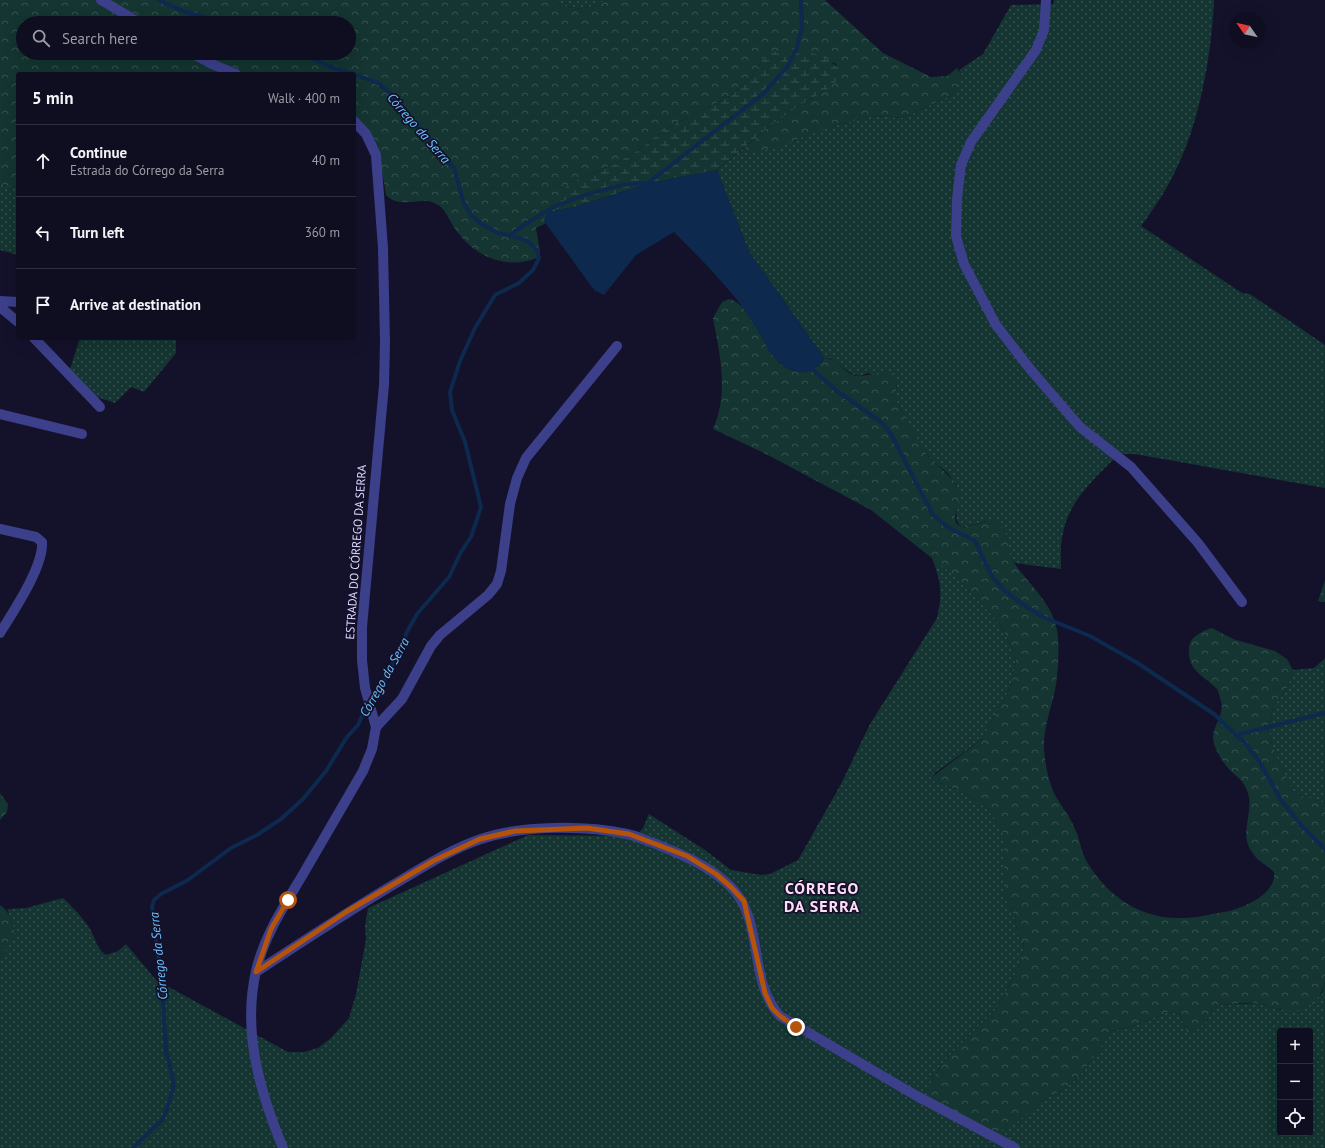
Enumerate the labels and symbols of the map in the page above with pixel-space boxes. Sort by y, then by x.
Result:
north arrow [1229,12,1265,48]
water label: Córrego da Serra [383,90,454,168]
street label: ESTRADA DO CÓRREGO DA SERRA [342,464,369,640]
water label: Córrego da Serra [356,634,414,720]
district label: CÓRREGO DA SERRA [784,878,860,916]
route start [279,891,297,909]
water label: Córrego da Serra [145,911,172,1001]
route end [787,1018,805,1036]

